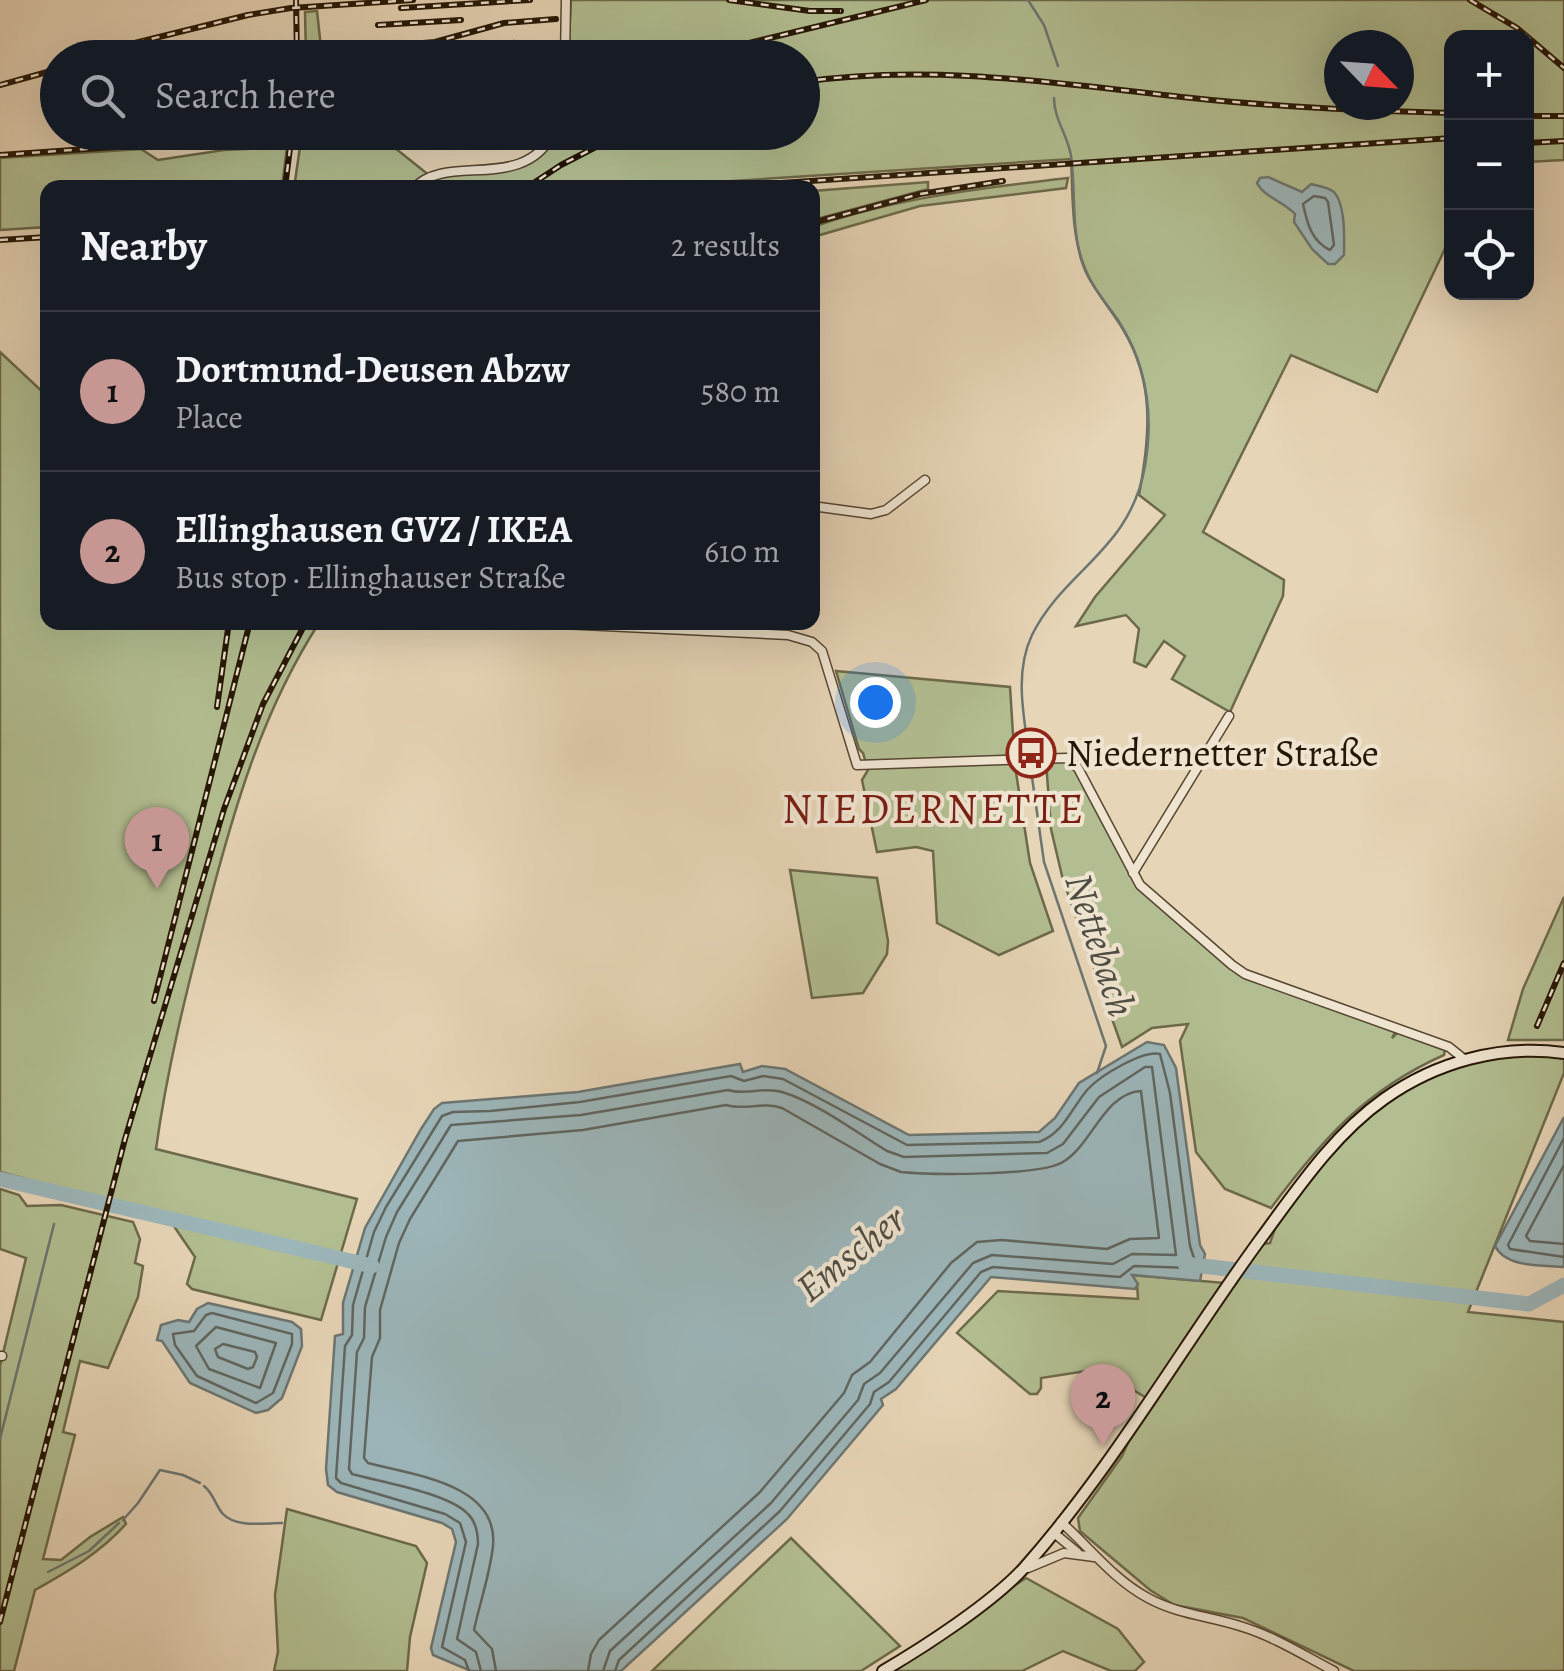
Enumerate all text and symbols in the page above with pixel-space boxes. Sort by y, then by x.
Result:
north arrow [1324,30,1414,120]
map controls [1444,30,1534,300]
button: + [1444,30,1534,120]
search box [40,40,820,150]
icon: search [75,68,130,123]
text: Search here [155,69,336,121]
button: − [1444,120,1534,210]
button: locate [1444,210,1534,300]
text: Nearby [80,217,207,274]
text: 2 results [671,223,780,267]
text: Dortmund-Deusen Abzw [175,343,570,395]
text: 1 [107,369,118,413]
text: 580 m [701,369,780,413]
text: Place [175,395,243,439]
text: Ellinghausen GVZ / IKEA [175,503,572,555]
text: 2 [105,529,120,573]
text: 610 m [704,529,780,573]
text: Bus stop · Ellinghauser Straße [175,555,566,599]
your location [850,677,901,728]
bus stop icon: Niedernetter Straße [1005,727,1057,779]
place label: Niedernetter Straße [1066,727,1379,779]
district label: NIEDERNETTE [782,780,1086,837]
pin: 1 [124,806,190,889]
water label: Nettebach [1052,866,1150,1024]
water label: Emscher [784,1192,917,1314]
pin: 2 [1070,1364,1136,1446]

